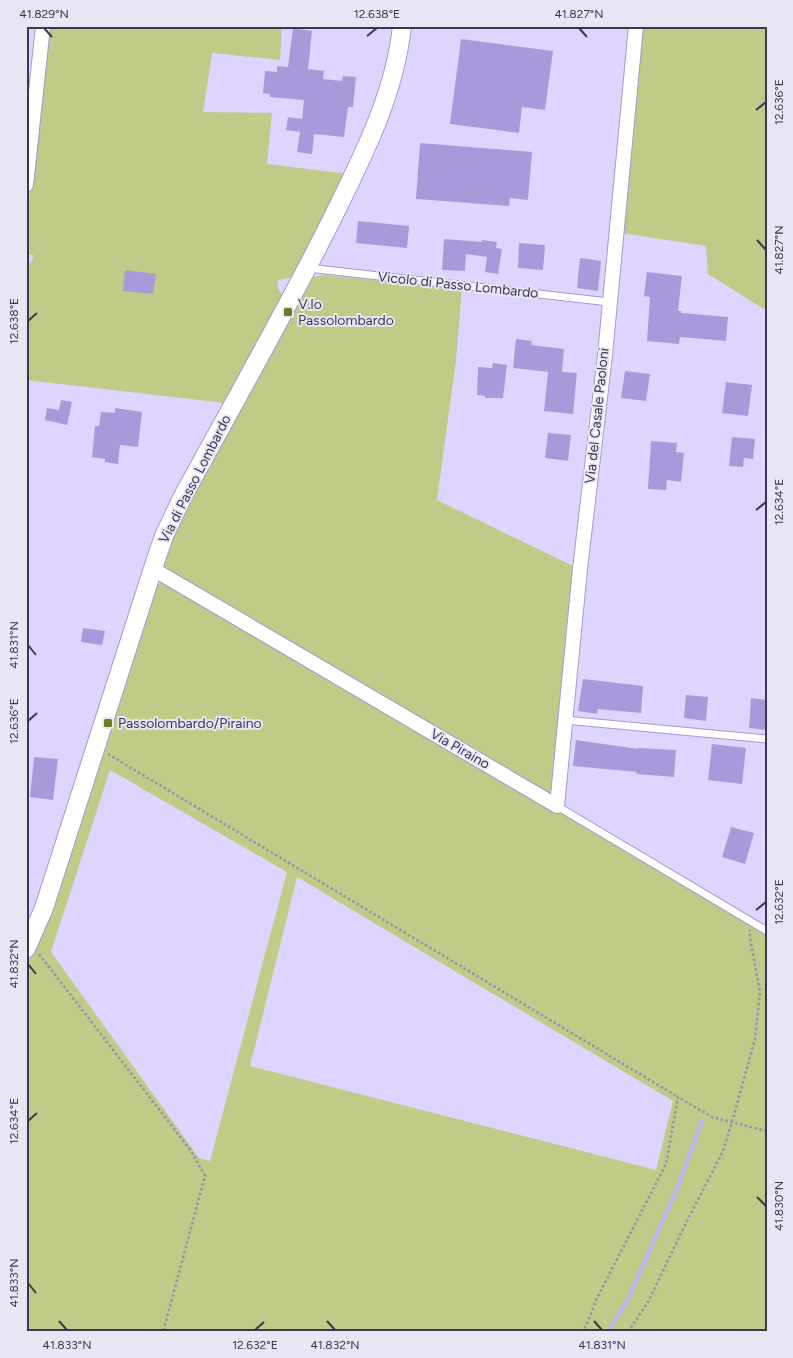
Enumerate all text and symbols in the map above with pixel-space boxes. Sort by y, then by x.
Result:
text: 41.829°N [19,7,69,21]
text: 12.638°E [354,7,400,21]
text: 41.827°N [554,7,604,21]
text: 12.636°E [772,79,786,125]
text: 41.827°N [772,225,786,275]
street label: Vicolo di Passo Lombardo [377,268,539,302]
place label: V.lo Passolombardo [298,296,394,329]
text: 12.638°E [7,298,21,344]
marker: V.lo Passolombardo [282,306,294,318]
street label: Via del Casale Paoloni [581,347,613,485]
street label: Via di Passo Lombardo [155,412,235,546]
text: 12.634°E [772,479,786,525]
text: 41.831°N [7,621,21,669]
text: 12.636°E [7,698,21,744]
place label: Passolombardo/Piraino [118,715,262,732]
marker: Passolombardo/Piraino [102,717,114,729]
street label: Via Piraino [427,725,493,773]
text: 12.632°E [772,879,786,925]
text: 41.832°N [7,939,21,989]
text: 12.634°E [7,1098,21,1144]
text: 41.830°N [772,1181,786,1231]
text: 41.833°N [7,1258,21,1308]
text: 41.833°N [42,1338,92,1352]
text: 12.632°E [232,1338,278,1352]
text: 41.832°N [310,1338,360,1352]
text: 41.831°N [578,1338,626,1352]

